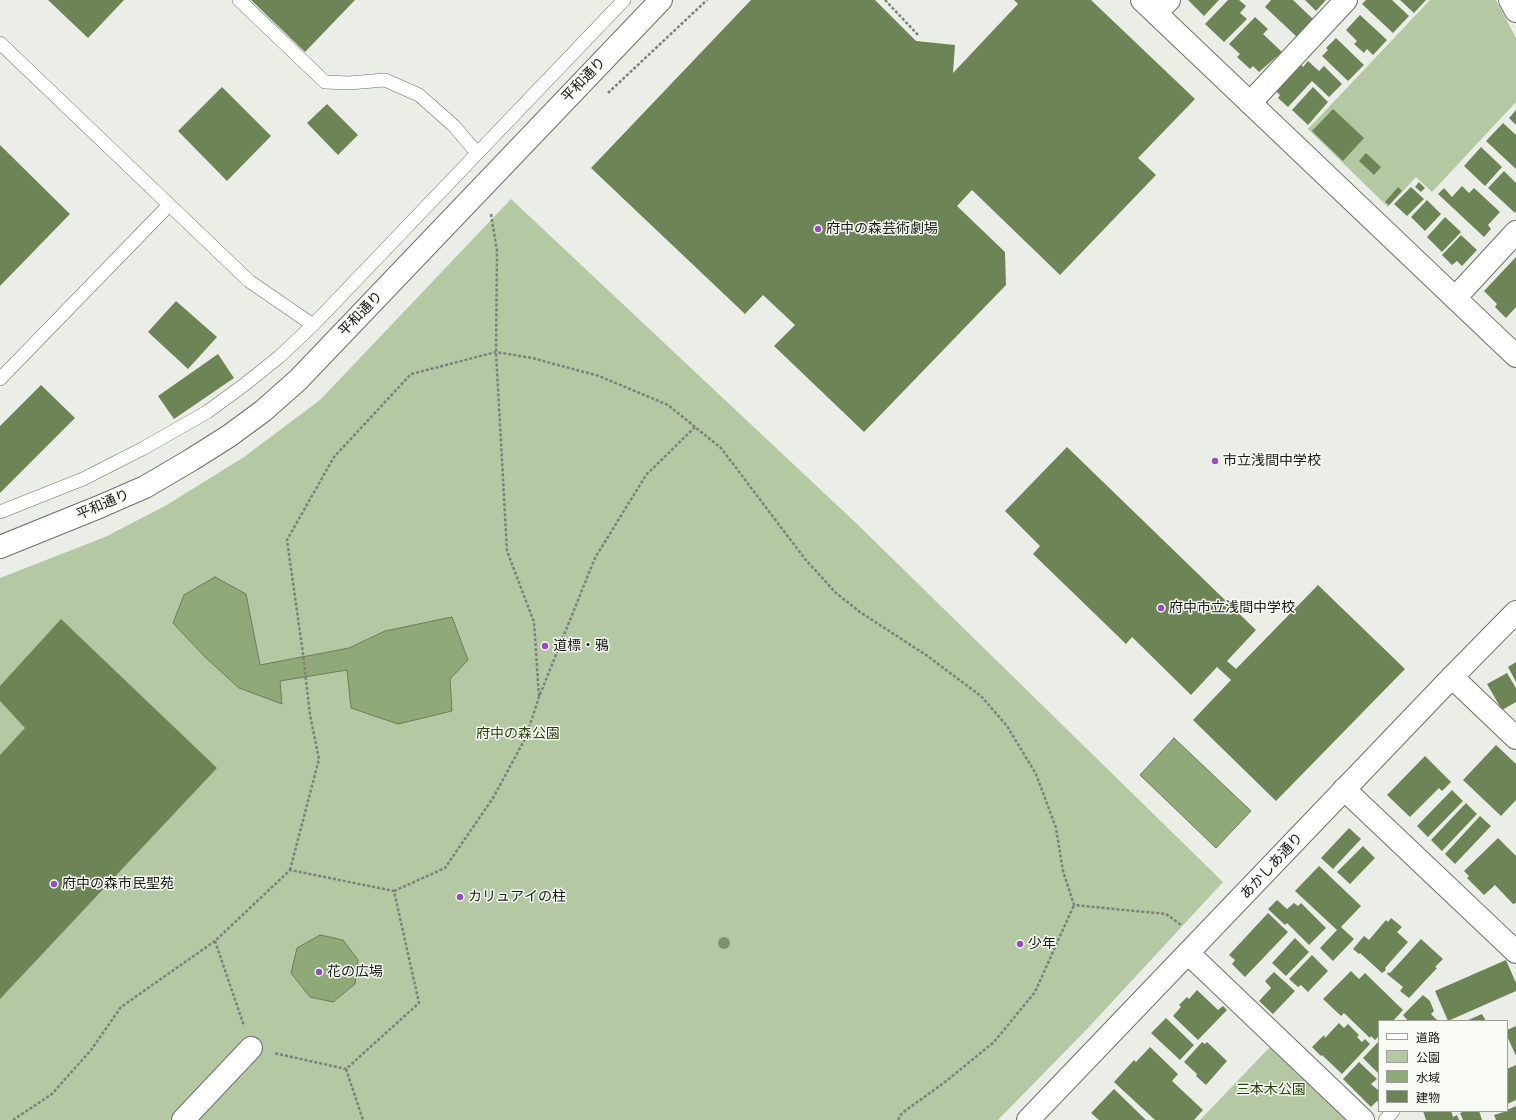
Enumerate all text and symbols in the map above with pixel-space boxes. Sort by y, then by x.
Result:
street label: 平和通り [559,54,609,106]
place label: 府中の森芸術劇場 [826,221,938,237]
marker: 府中の森芸術劇場 [813,224,823,234]
street label: 平和通り [336,288,386,340]
place label: 市立浅間中学校 [1223,453,1321,469]
marker: 市立浅間中学校 [1210,456,1220,466]
street label: 平和通り [74,486,132,524]
place label: 府中市立浅間中学校 [1169,600,1295,616]
marker: 府中市立浅間中学校 [1156,603,1166,613]
place label: 道標・鴉 [553,638,609,654]
marker: 道標・鴉 [540,641,550,651]
park label: 府中の森公園 [476,726,560,742]
street label: あかしあ通り [1237,830,1307,902]
place label: 府中の森市民聖苑 [62,876,174,892]
marker: 府中の森市民聖苑 [49,879,59,889]
place label: カリュアイの柱 [468,889,566,905]
marker: カリュアイの柱 [455,892,465,902]
place label: 少年 [1028,936,1056,952]
marker: 少年 [1015,939,1025,949]
place label: 花の広場 [327,964,383,980]
marker: 花の広場 [314,967,324,977]
legend [1378,1020,1508,1112]
text: 道路 [1416,1031,1440,1045]
text: 公園 [1416,1051,1440,1065]
text: 水域 [1416,1071,1440,1085]
park label: 三本木公園 [1236,1082,1306,1098]
text: 建物 [1416,1091,1440,1105]

